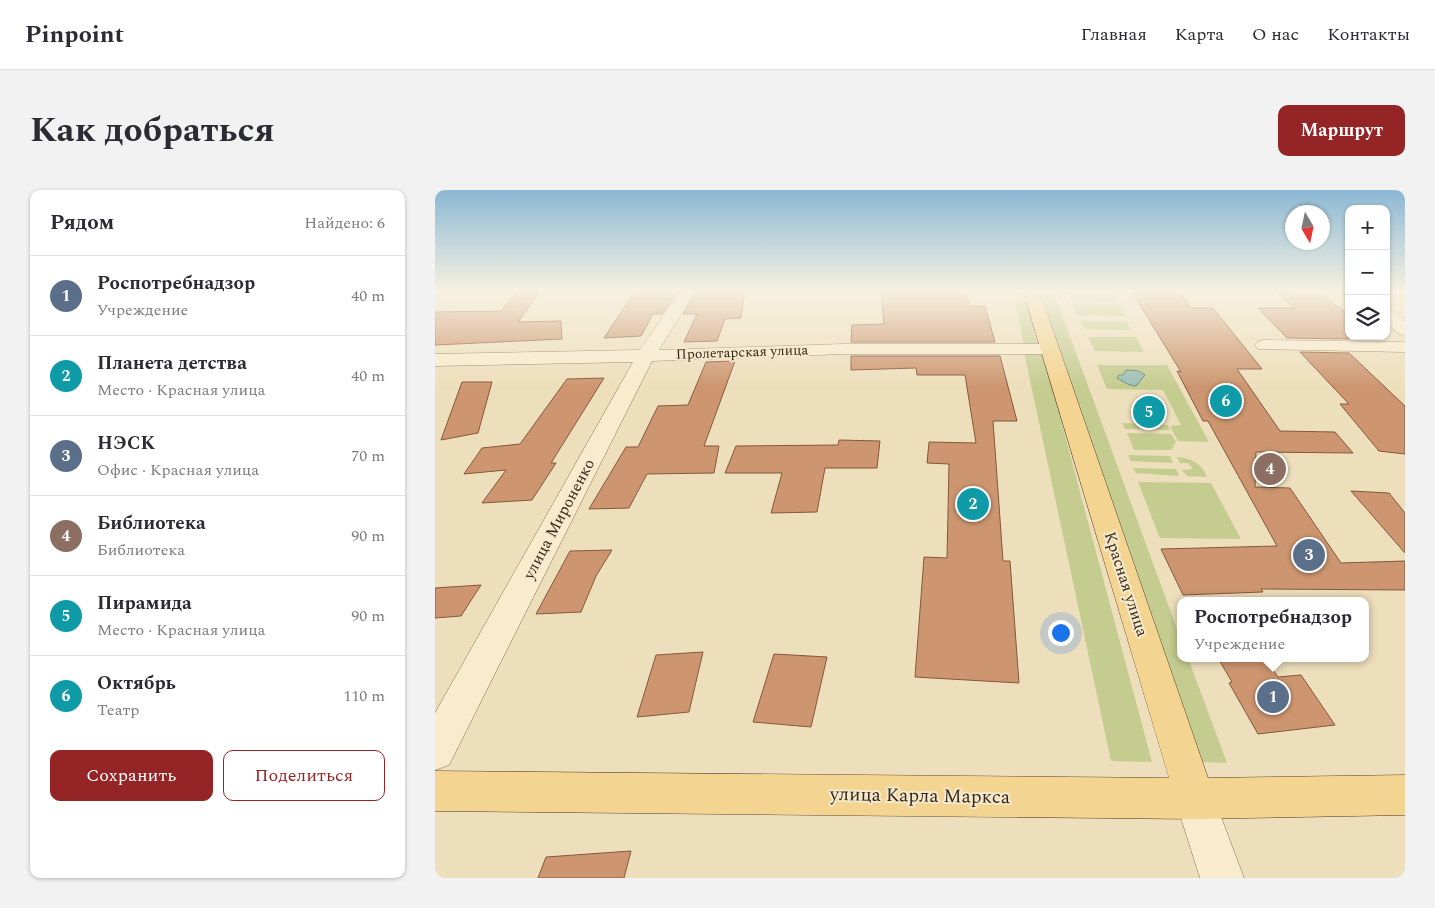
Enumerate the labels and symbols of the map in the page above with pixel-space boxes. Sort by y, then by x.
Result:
north arrow [1285,205,1330,250]
street label: Пролетарская улица [675,339,809,365]
pin: 6 [1210,382,1242,420]
pin: 5 [1133,393,1165,431]
pin: 4 [1254,450,1286,488]
street label: улица Мироненко [517,454,601,585]
pin: 2 [957,485,989,523]
street label: Красная улица [1098,528,1154,640]
pin: 3 [1293,536,1325,574]
your location [1048,620,1074,646]
pin: 1 [1257,678,1289,716]
street label: улица Карла Маркса [829,780,1011,812]

